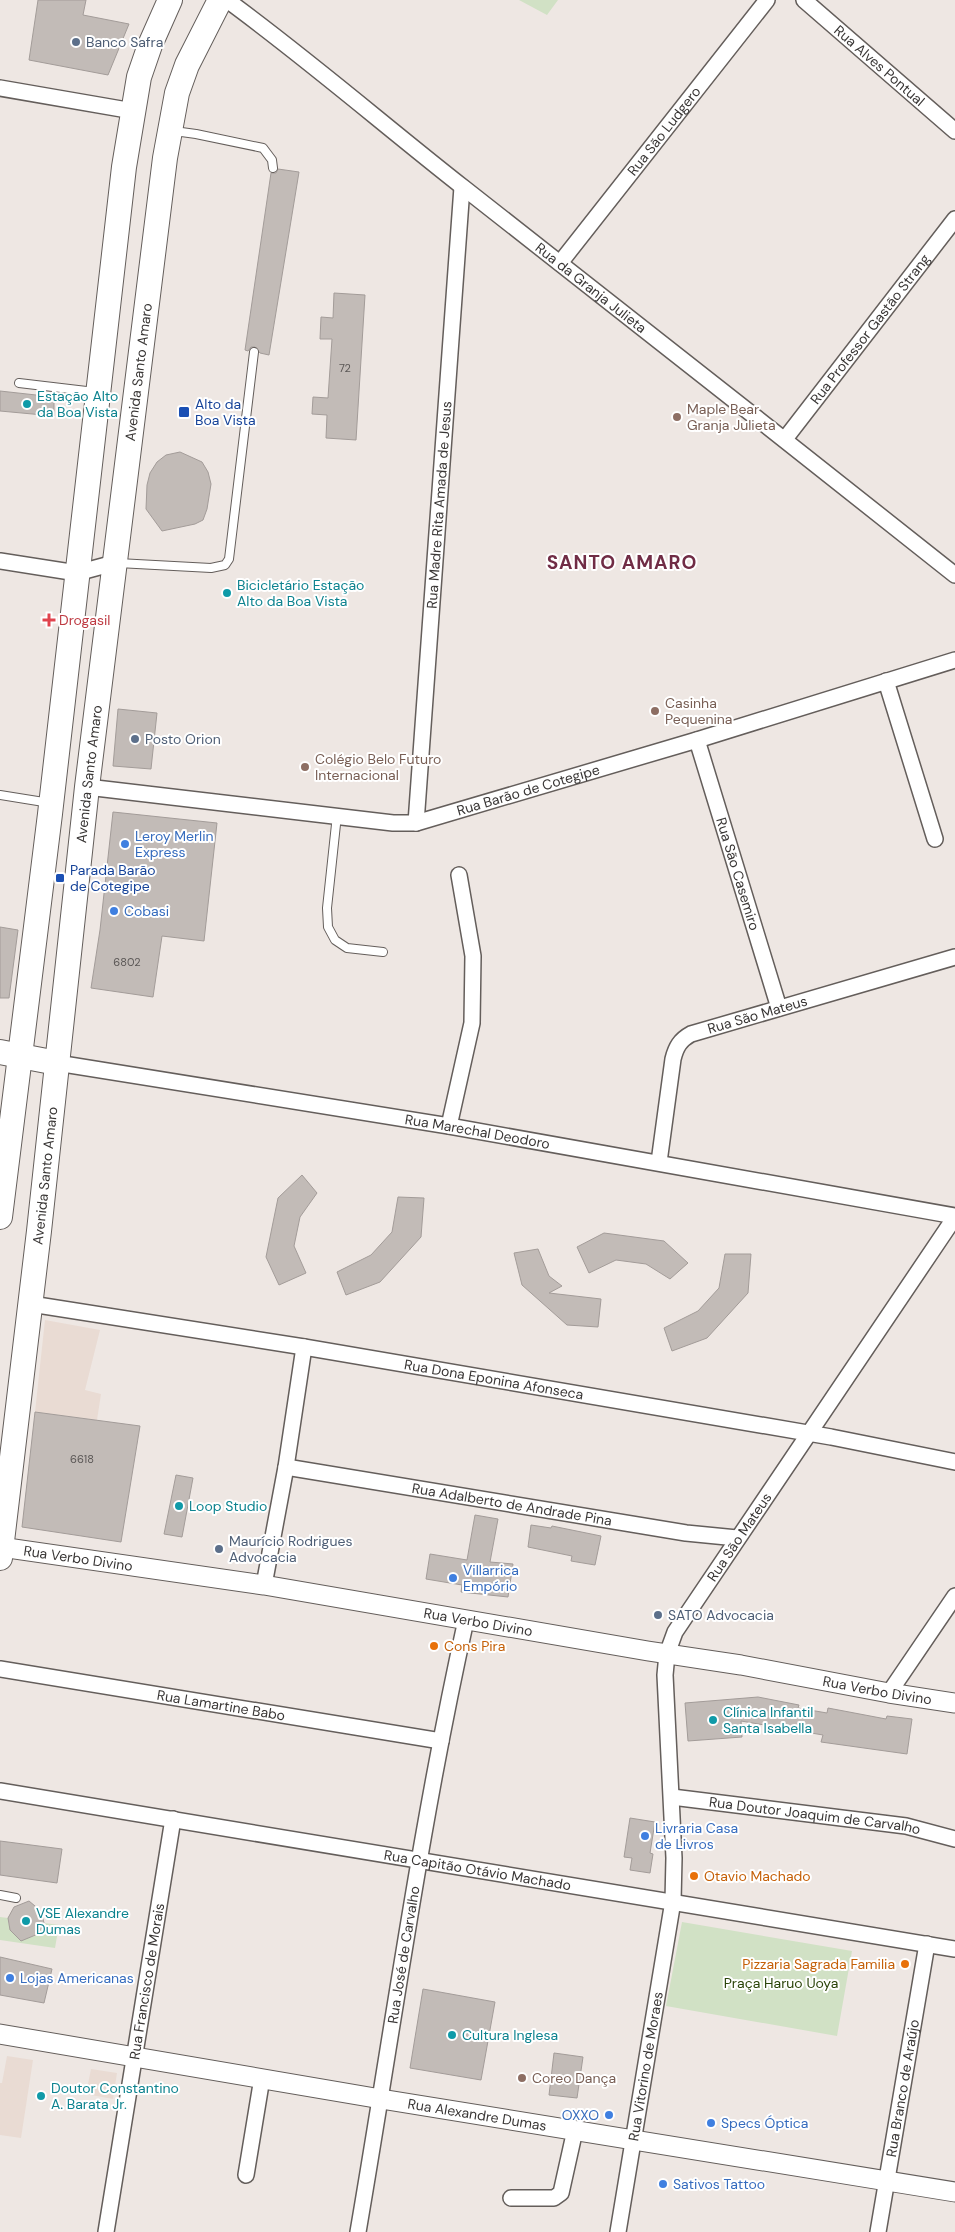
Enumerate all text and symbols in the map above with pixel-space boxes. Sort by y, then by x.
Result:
street label: Rua Alves Pontual [830,21,929,110]
place label: Banco Safra [86,33,163,51]
marker: Banco Safra [70,36,82,48]
street label: Rua São Ludgero [623,83,705,179]
street label: Rua da Granja Julieta [532,239,650,337]
street label: Rua Professor Gastão Strang [806,250,934,408]
street label: Avenida Santo Amaro [121,302,156,442]
house number: 72 [339,361,351,375]
place label: Estação Alto da Boa Vista [37,387,118,421]
place label: Alto da Boa Vista [195,395,256,429]
marker: Estação Alto da Boa Vista [21,398,33,410]
street label: Rua Madre Rita Amada de Jesus [423,400,455,609]
place label: Maple Bear Granja Julieta [687,400,776,434]
marker: Alto da Boa Vista [177,405,191,419]
marker: Maple Bear Granja Julieta [671,411,683,423]
district label: SANTO AMARO [547,550,697,575]
place label: Bicicletário Estação Alto da Boa Vista [237,576,364,610]
marker: Bicicletário Estação Alto da Boa Vista [221,587,233,599]
place label: Drogasil [59,611,111,629]
marker: Drogasil [43,614,55,626]
place label: Casinha Pequenina [665,694,732,728]
street label: Avenida Santo Amaro [72,704,106,844]
marker: Casinha Pequenina [649,705,661,717]
place label: Posto Orion [145,730,221,748]
marker: Posto Orion [129,733,141,745]
place label: Colégio Belo Futuro Internacional [315,750,441,784]
street label: Rua Barão de Cotegipe [454,760,602,820]
marker: Colégio Belo Futuro Internacional [299,761,311,773]
street label: Rua São Casemiro [712,815,764,933]
place label: Leroy Merlin Express [135,827,214,861]
marker: Leroy Merlin Express [119,838,131,850]
place label: Parada Barão de Cotegipe [70,861,155,895]
marker: Parada Barão de Cotegipe [54,872,66,884]
place label: Cobasi [124,902,169,920]
marker: Cobasi [108,905,120,917]
house number: 6802 [113,955,141,969]
street label: Rua São Mateus [705,992,809,1038]
street label: Avenida Santo Amaro [28,1106,61,1246]
street label: Rua Marechal Deodoro [404,1110,551,1153]
street label: Rua Dona Eponina Afonseca [403,1355,585,1404]
house number: 6618 [70,1452,94,1466]
street label: Rua Adalberto de Andrade Pina [411,1479,613,1530]
street label: Rua São Mateus [703,1489,775,1585]
place label: Loop Studio [189,1497,267,1515]
marker: Loop Studio [173,1500,185,1512]
place label: Maurício Rodrigues Advocacia [229,1532,352,1566]
street label: Rua Verbo Divino [22,1541,134,1575]
marker: Maurício Rodrigues Advocacia [213,1543,225,1555]
place label: Villarrica Empório [463,1561,519,1595]
marker: Villarrica Empório [447,1572,459,1584]
street label: Rua Verbo Divino [422,1604,534,1640]
place label: SATO Advocacia [668,1606,774,1624]
marker: SATO Advocacia [652,1609,664,1621]
place label: Cons Pira [444,1637,505,1655]
marker: Cons Pira [428,1640,440,1652]
street label: Rua Verbo Divino [821,1672,933,1708]
street label: Rua Lamartine Babo [156,1686,287,1724]
place label: Clínica Infantil Santa Isabella [723,1703,813,1737]
marker: Clínica Infantil Santa Isabella [707,1714,719,1726]
street label: Rua Doutor Joaquim de Carvalho [708,1793,923,1838]
place label: Livraria Casa de Livros [655,1819,738,1853]
marker: Livraria Casa de Livros [639,1830,651,1842]
street label: Rua Capitão Otávio Machado [383,1846,572,1894]
place label: Otavio Machado [704,1867,811,1885]
marker: Otavio Machado [688,1870,700,1882]
street label: Rua José de Carvalho [383,1885,424,2025]
street label: Rua Francisco de Morais [125,1902,168,2061]
place label: VSE Alexandre Dumas [36,1904,129,1938]
marker: VSE Alexandre Dumas [20,1915,32,1927]
place label: Pizzaria Sagrada Familia [742,1955,895,1973]
marker: Pizzaria Sagrada Familia [899,1958,911,1970]
place label: Lojas Americanas [20,1969,134,1987]
marker: Lojas Americanas [4,1972,16,1984]
park label: Praça Haruo Uoya [724,1974,838,1992]
street label: Rua Vitorino de Moraes [624,1990,667,2142]
street label: Rua Branco de Araújo [882,2018,923,2158]
place label: Cultura Inglesa [462,2026,558,2044]
marker: Cultura Inglesa [446,2029,458,2041]
place label: Coreo Dança [532,2069,616,2087]
marker: Coreo Dança [516,2072,528,2084]
place label: Doutor Constantino A. Barata Jr. [51,2079,179,2113]
marker: Doutor Constantino A. Barata Jr. [35,2090,47,2102]
street label: Rua Alexandre Dumas [406,2094,548,2135]
place label: OXXO [562,2106,599,2124]
marker: OXXO [603,2109,615,2121]
place label: Specs Óptica [721,2114,808,2132]
marker: Specs Óptica [705,2117,717,2129]
place label: Sativos Tattoo [673,2175,765,2193]
marker: Sativos Tattoo [657,2178,669,2190]

